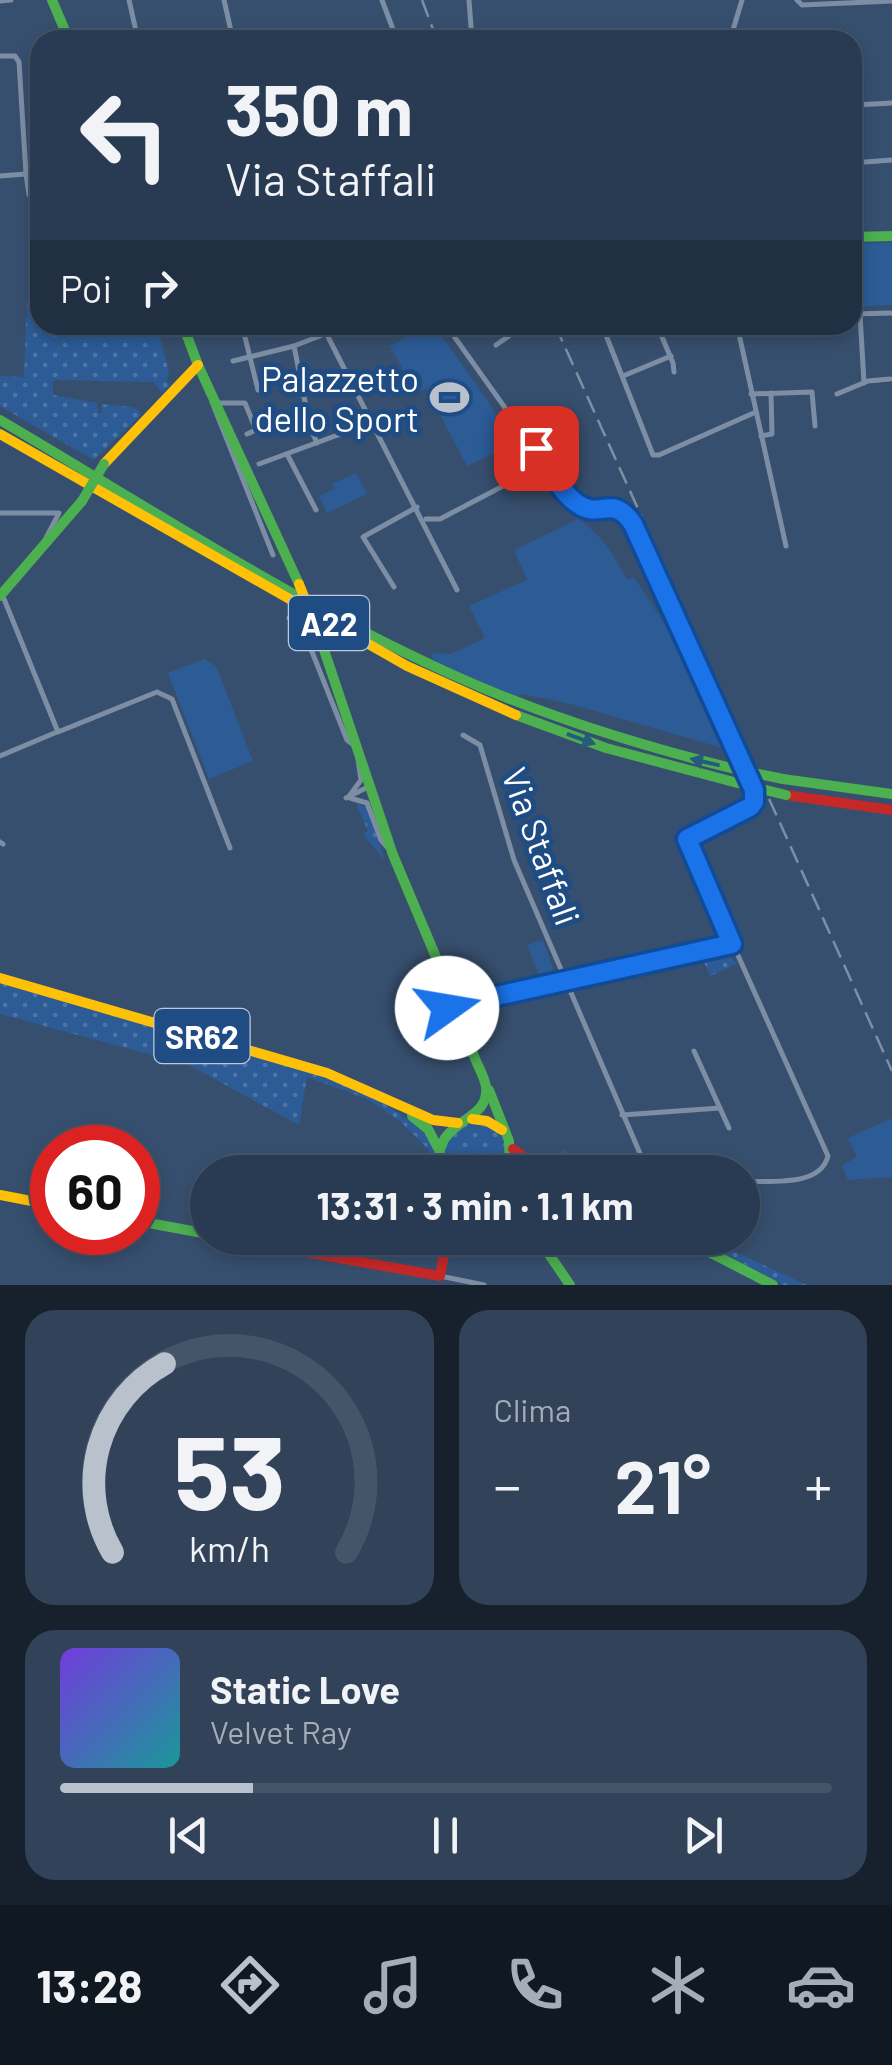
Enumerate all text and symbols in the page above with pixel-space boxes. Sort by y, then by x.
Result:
text: 350 m [225,66,413,150]
icon: left [60,70,190,200]
text: Via Staffali [225,151,437,205]
icon: right [132,260,187,315]
text: Poi [60,265,112,311]
place label: Palazzetto dello Sport [254,357,419,439]
sports icon: Palazzetto dello Sport [428,377,470,419]
pin [494,406,579,491]
icon: arrive [509,421,564,476]
road number: A22 [289,596,369,650]
one-way arrow [567,732,597,747]
one-way arrow [689,754,720,769]
street label: Via Staffali [494,762,590,930]
position arrow [395,956,499,1060]
road number: SR62 [154,1009,250,1063]
speed limit sign: 60 [30,1125,160,1255]
text: 13:31 · 3 min · 1.1 km [317,1182,634,1228]
text: Clima [494,1390,571,1428]
text: 53 [173,1406,285,1531]
text: 21° [615,1439,711,1529]
text: − [494,1451,521,1517]
text: + [804,1451,832,1517]
text: km/h [189,1526,270,1569]
text: Static Love [210,1666,400,1712]
text: Velvet Ray [210,1712,352,1750]
icon: previous [161,1808,216,1863]
icon: pause [418,1808,473,1863]
icon: next [676,1808,731,1863]
icon: directions [215,1950,285,2020]
icon: music [358,1950,428,2020]
icon: phone [500,1950,570,2020]
icon: climate [643,1950,713,2020]
icon: car [786,1950,856,2020]
text: 13:28 [36,1958,142,2012]

